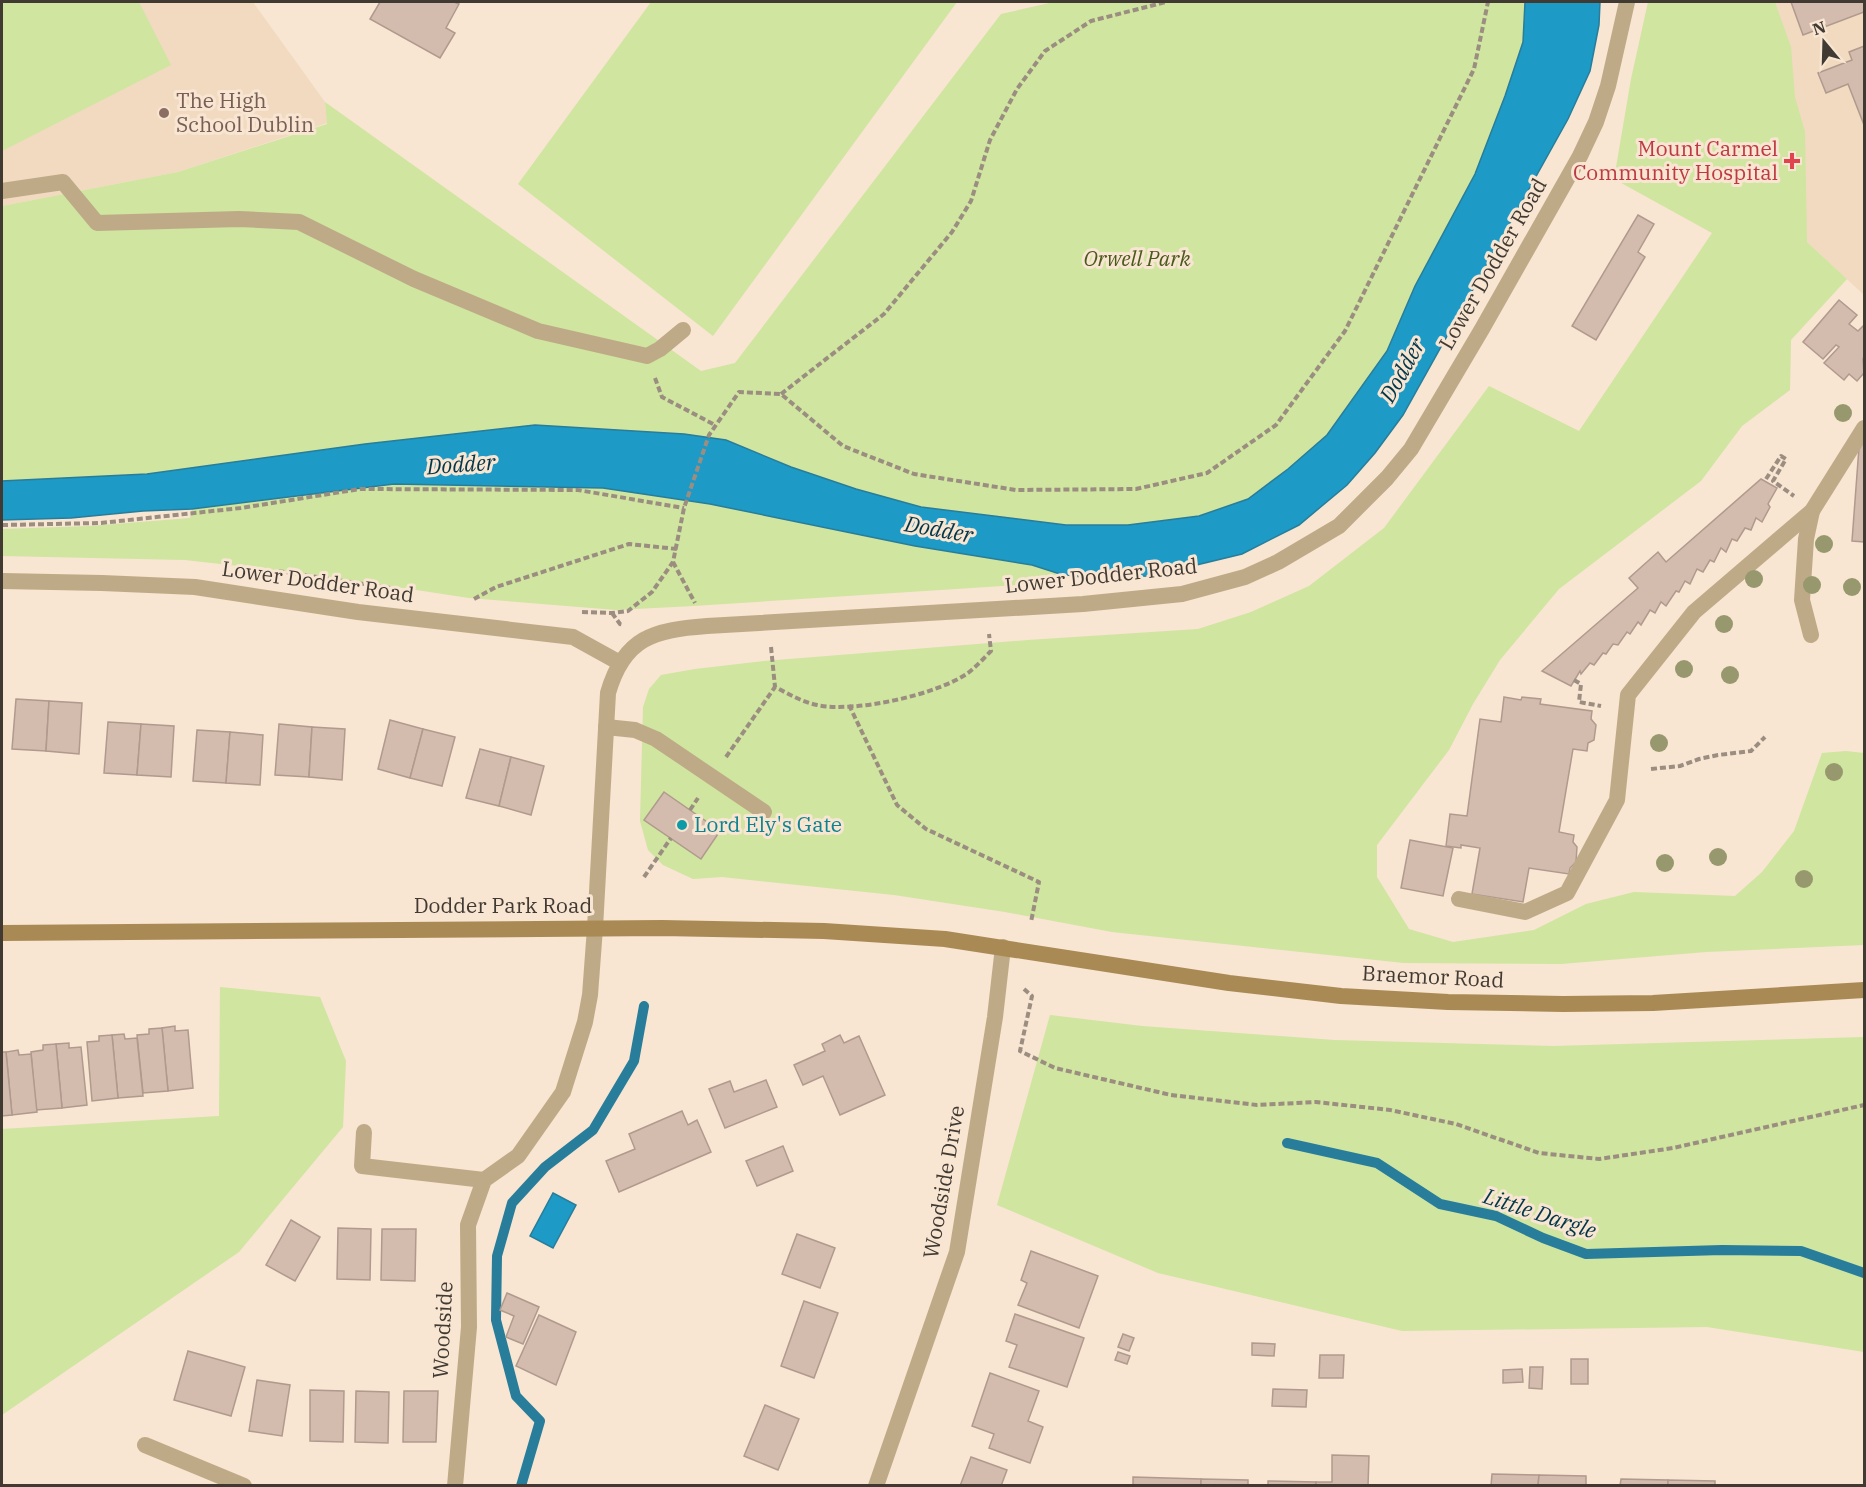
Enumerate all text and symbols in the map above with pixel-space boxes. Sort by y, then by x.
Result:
north arrow [1794,12,1854,72]
text: N [1810,16,1828,39]
place label: The High School Dublin [176,86,314,138]
marker: The High School Dublin [157,106,171,120]
place label: Mount Carmel Community Hospital [1573,134,1778,186]
marker: Mount Carmel Community Hospital [1783,152,1801,170]
street label: Lower Dodder Road [1432,172,1553,354]
park label: Orwell Park [1083,244,1191,272]
water label: Dodder [1372,331,1432,408]
water label: Dodder [425,447,498,480]
water label: Dodder [902,508,977,549]
street label: Lower Dodder Road [1003,551,1199,599]
street label: Lower Dodder Road [220,554,416,608]
place label: Lord Ely's Gate [694,810,842,838]
marker: Lord Ely's Gate [675,818,689,832]
street label: Dodder Park Road [414,891,593,919]
street label: Braemor Road [1361,958,1505,994]
street label: Woodside Drive [916,1103,970,1261]
water label: Little Dargle [1479,1180,1600,1244]
street label: Woodside [425,1281,459,1379]

